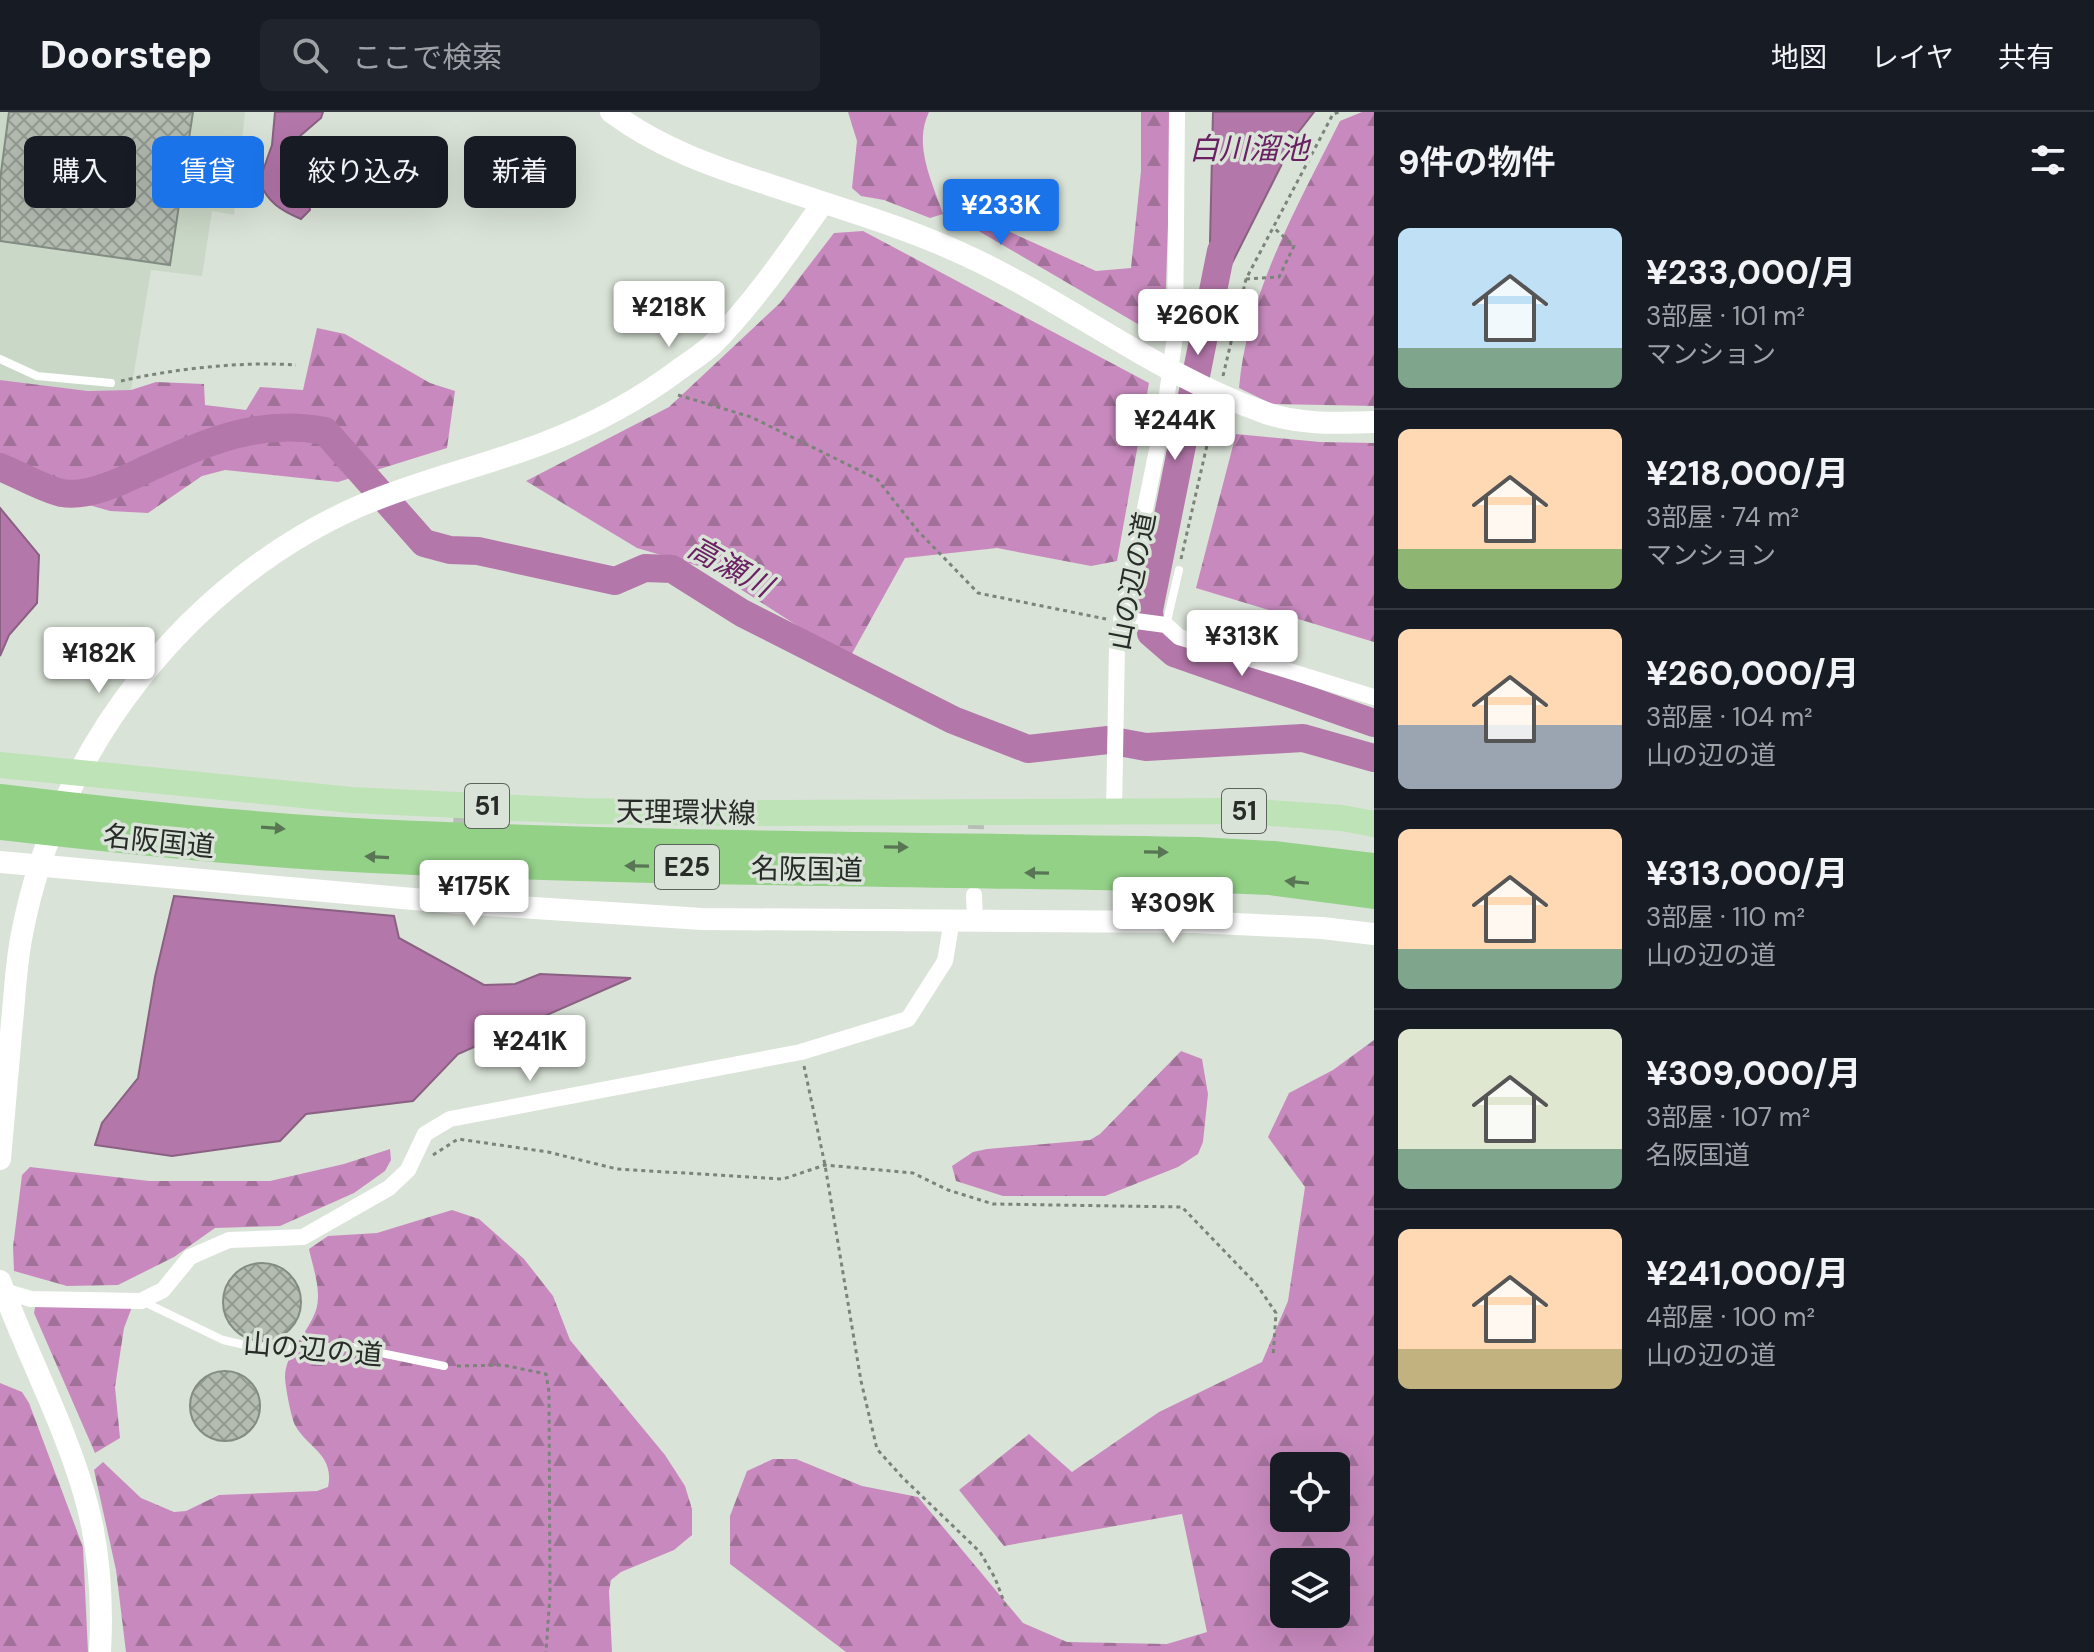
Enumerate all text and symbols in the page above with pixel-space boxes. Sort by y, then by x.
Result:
search box [260,19,820,91]
text: Doorstep [40,30,212,80]
icon: search [288,33,332,77]
text: ここで検索 [352,38,502,77]
text: 地図 [1771,39,1827,76]
text: レイヤ [1871,39,1954,76]
text: 共有 [1998,39,2054,76]
water label: 白川溜池 [1189,129,1312,168]
chip: 購入 [24,136,136,208]
chip: 賃貸 [152,136,264,208]
chip: 絞り込み [280,136,448,208]
chip: 新着 [464,136,576,208]
icon: filters [2026,138,2070,182]
text: 9件の物件 [1398,140,1556,185]
pin: ¥233K [945,179,1057,247]
text: ¥233K [961,188,1041,222]
text: ¥233,000/月 [1646,250,1856,295]
icon: home [1462,260,1558,356]
pin: ¥218K [613,281,725,349]
pin: ¥260K [1142,289,1254,357]
text: ¥218K [632,290,706,324]
text: ¥260K [1156,298,1240,332]
text: 3部屋 · 101 m² [1646,299,1805,333]
text: マンション [1646,337,1776,371]
pin: ¥244K [1119,394,1231,462]
text: ¥244K [1134,403,1216,437]
text: ¥218,000/月 [1646,451,1849,496]
icon: home [1462,461,1558,557]
text: 3部屋 · 74 m² [1646,500,1799,534]
street label: 山の辺の道 [1101,509,1164,653]
water label: 高瀬川 [681,528,782,607]
text: マンション [1646,538,1776,572]
pin: ¥313K [1186,610,1298,678]
text: ¥313K [1205,619,1279,653]
pin: ¥182K [43,627,155,695]
text: ¥182K [62,636,136,670]
text: ¥260,000/月 [1646,651,1860,696]
icon: home [1462,661,1558,757]
text: 3部屋 · 104 m² [1646,700,1813,734]
text: 山の辺の道 [1646,738,1776,772]
road number: 51 [465,784,509,828]
road number: 51 [1222,789,1266,833]
street label: 天理環状線 [616,793,756,832]
street label: 名阪国道 [101,817,217,866]
one-way arrow [261,822,286,835]
one-way arrow [884,841,909,854]
road number: E25 [655,845,719,889]
one-way arrow [1144,846,1169,858]
street label: 名阪国道 [751,850,863,889]
one-way arrow [364,851,389,864]
text: ¥313,000/月 [1646,851,1849,896]
one-way arrow [624,859,649,872]
pin: ¥175K [418,860,530,928]
icon: home [1462,861,1558,957]
one-way arrow [1024,867,1049,879]
text: ¥175K [438,869,510,903]
one-way arrow [1284,876,1309,889]
pin: ¥309K [1117,877,1229,945]
text: ¥309K [1131,886,1215,920]
text: 3部屋 · 110 m² [1646,900,1805,934]
text: 山の辺の道 [1646,938,1776,972]
pin: ¥241K [474,1015,586,1083]
text: ¥241K [492,1024,568,1058]
text: ¥309,000/月 [1646,1051,1861,1096]
icon: home [1462,1061,1558,1157]
text: 3部屋 · 107 m² [1646,1100,1810,1134]
text: 名阪国道 [1646,1138,1750,1172]
text: ¥241,000/月 [1646,1251,1849,1296]
icon: home [1462,1261,1558,1357]
text: 4部屋 · 100 m² [1646,1300,1815,1334]
street label: 山の辺の道 [242,1325,384,1374]
text: 山の辺の道 [1646,1338,1776,1372]
map controls [1270,1452,1350,1628]
button: locate [1270,1452,1350,1532]
button: layers [1270,1548,1350,1628]

